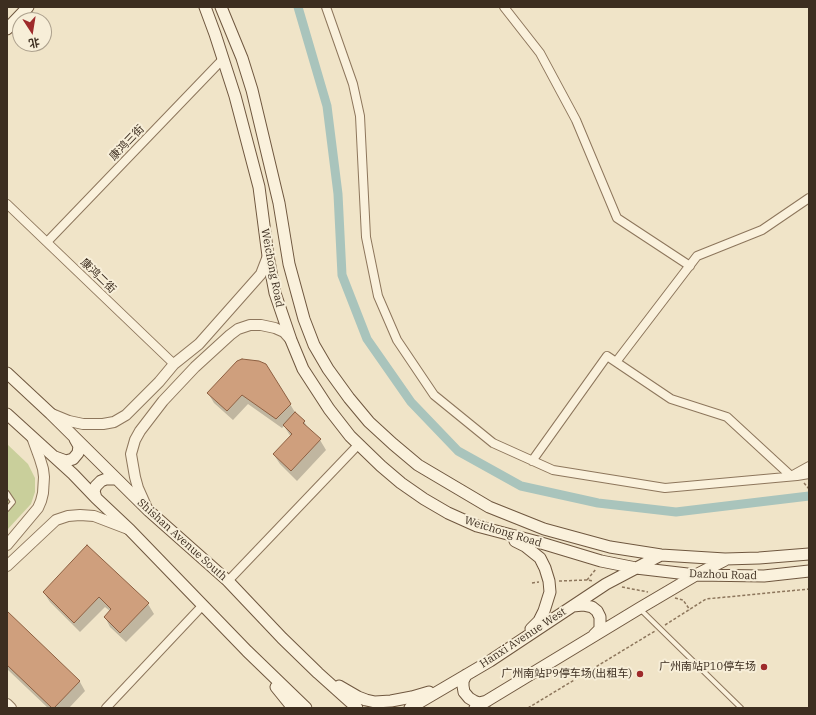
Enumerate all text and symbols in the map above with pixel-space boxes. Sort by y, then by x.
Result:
north arrow [12,12,52,52]
text: 北 [27,35,41,51]
street label: 康鸿三街 [107,123,147,163]
street label: Weichong Road [258,227,286,309]
street label: 康鸿二街 [78,256,118,296]
street label: Shishan Avenue South [134,496,230,584]
street label: Weichong Road [463,514,543,550]
street label: Dazhou Road [689,567,757,583]
street label: Hanxi Avenue West [477,605,569,671]
place label: 广州南站P10停车场 [659,660,756,674]
marker: 广州南站P10停车场 [759,662,769,672]
place label: 广州南站P9停车场(出租车) [501,667,632,681]
marker: 广州南站P9停车场(出租车) [635,669,645,679]

